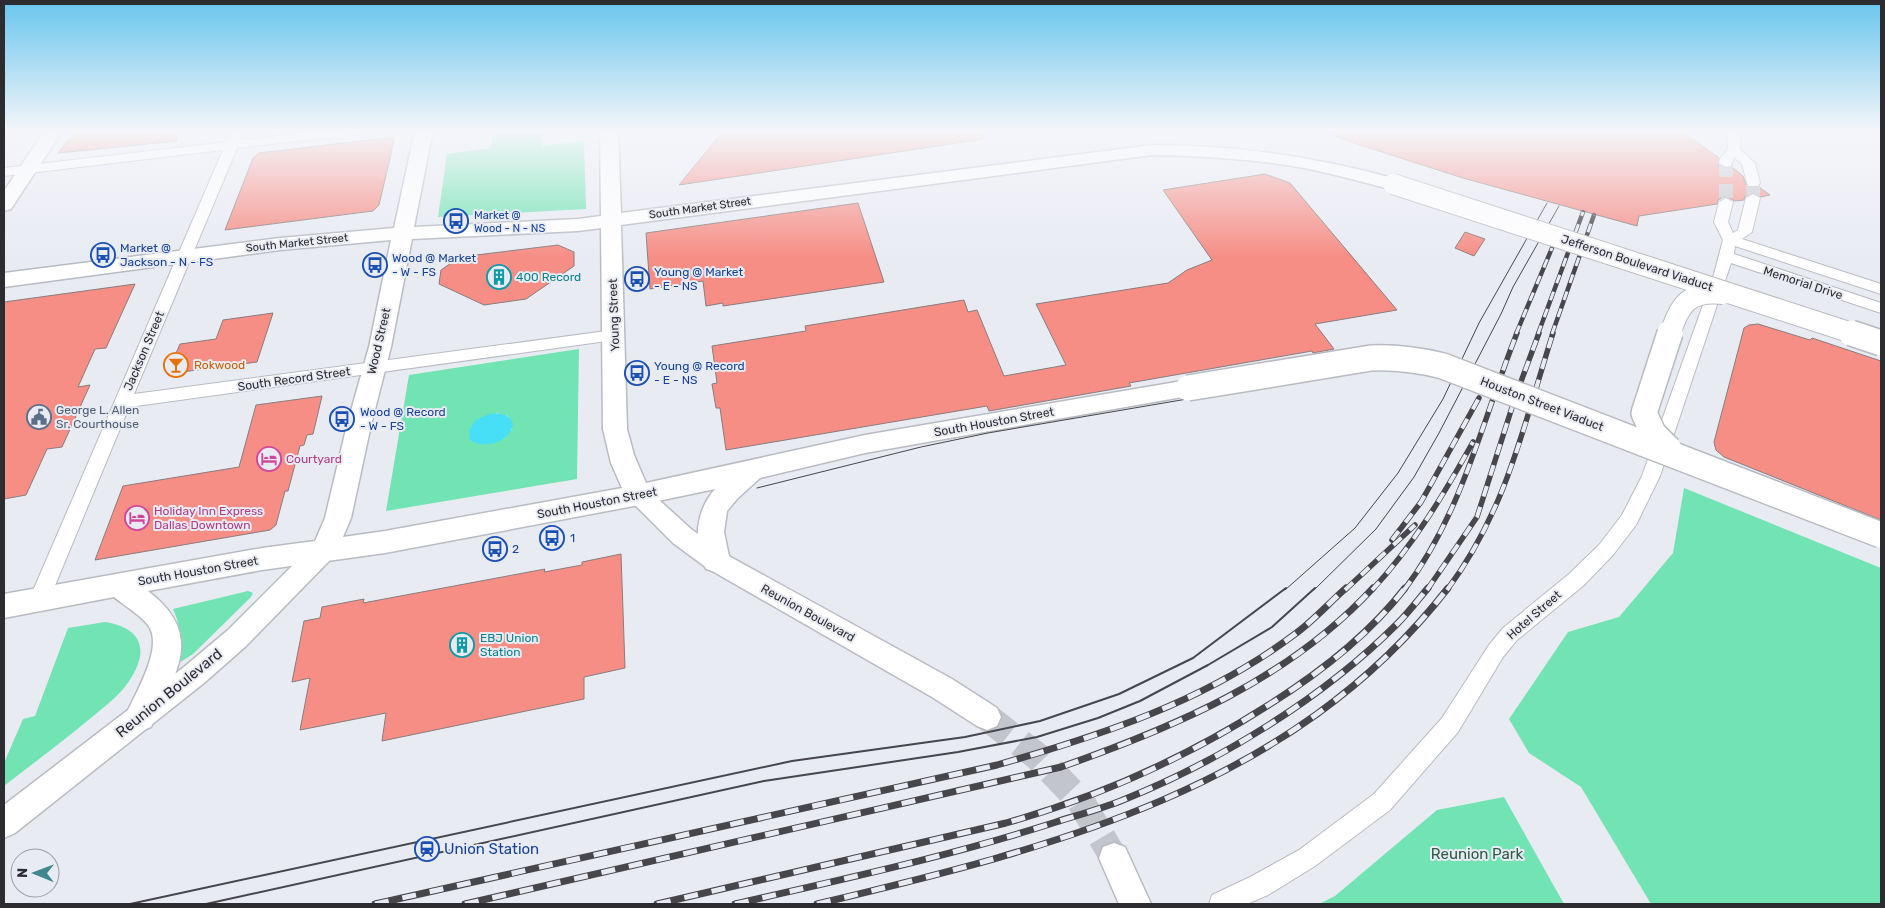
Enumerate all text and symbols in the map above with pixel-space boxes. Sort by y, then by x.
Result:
street label: South Market Street [648,194,752,222]
bus stop icon: Market @ Wood - N - NS [443,208,469,234]
place label: Market @ Wood - N - NS [474,209,545,235]
street label: South Market Street [245,231,349,255]
street label: Jefferson Boulevard Viaduct [1559,232,1715,294]
place label: Market @ Jackson - N - FS [120,241,213,269]
bus stop icon: Market @ Jackson - N - FS [90,242,116,268]
place label: Wood @ Market - W - FS [392,251,476,279]
bus stop icon: Wood @ Market - W - FS [362,252,388,278]
building icon: 400 Record [486,264,512,290]
street label: Memorial Drive [1762,264,1845,303]
place label: Young @ Market - E - NS [654,265,743,293]
bus stop icon: Young @ Market - E - NS [624,266,650,292]
place label: 400 Record [516,270,581,284]
street label: Young Street [606,278,622,352]
street label: Wood Street [365,306,394,376]
street label: Jackson Street [121,309,167,393]
bar icon: Rokwood [163,352,189,378]
place label: Rokwood [194,358,245,372]
place label: Young @ Record - E - NS [654,359,745,387]
bus stop icon: Young @ Record - E - NS [624,360,650,386]
street label: South Record Street [237,364,352,394]
street label: Houston Street Viaduct [1478,374,1606,434]
place label: George L. Allen Sr. Courthouse [56,403,139,431]
public building icon: George L. Allen Sr. Courthouse [26,404,52,430]
street label: South Houston Street [933,404,1055,439]
place label: Wood @ Record - W - FS [360,405,446,433]
bus stop icon: Wood @ Record - W - FS [329,406,355,432]
hotel icon: Courtyard [256,446,282,472]
place label: Courtyard [286,452,342,466]
street label: South Houston Street [536,484,658,521]
place label: Holiday Inn Express Dallas Downtown [154,504,263,532]
hotel icon: Holiday Inn Express Dallas Downtown [124,505,150,531]
bus stop icon: 1 [539,525,565,551]
place label: 1 [570,531,575,545]
bus stop icon: 2 [482,536,508,562]
place label: 2 [512,542,519,556]
street label: South Houston Street [137,553,259,588]
street label: Reunion Boulevard [759,581,857,645]
street label: Hotel Street [1504,587,1564,642]
place label: EBJ Union Station [480,631,539,659]
building icon: EBJ Union Station [449,632,475,658]
street label: Reunion Boulevard [112,645,226,741]
station icon: Union Station [414,836,440,862]
place label: Union Station [444,840,539,858]
park label: Reunion Park [1431,845,1523,863]
north arrow [10,848,60,898]
text: N [14,868,31,878]

